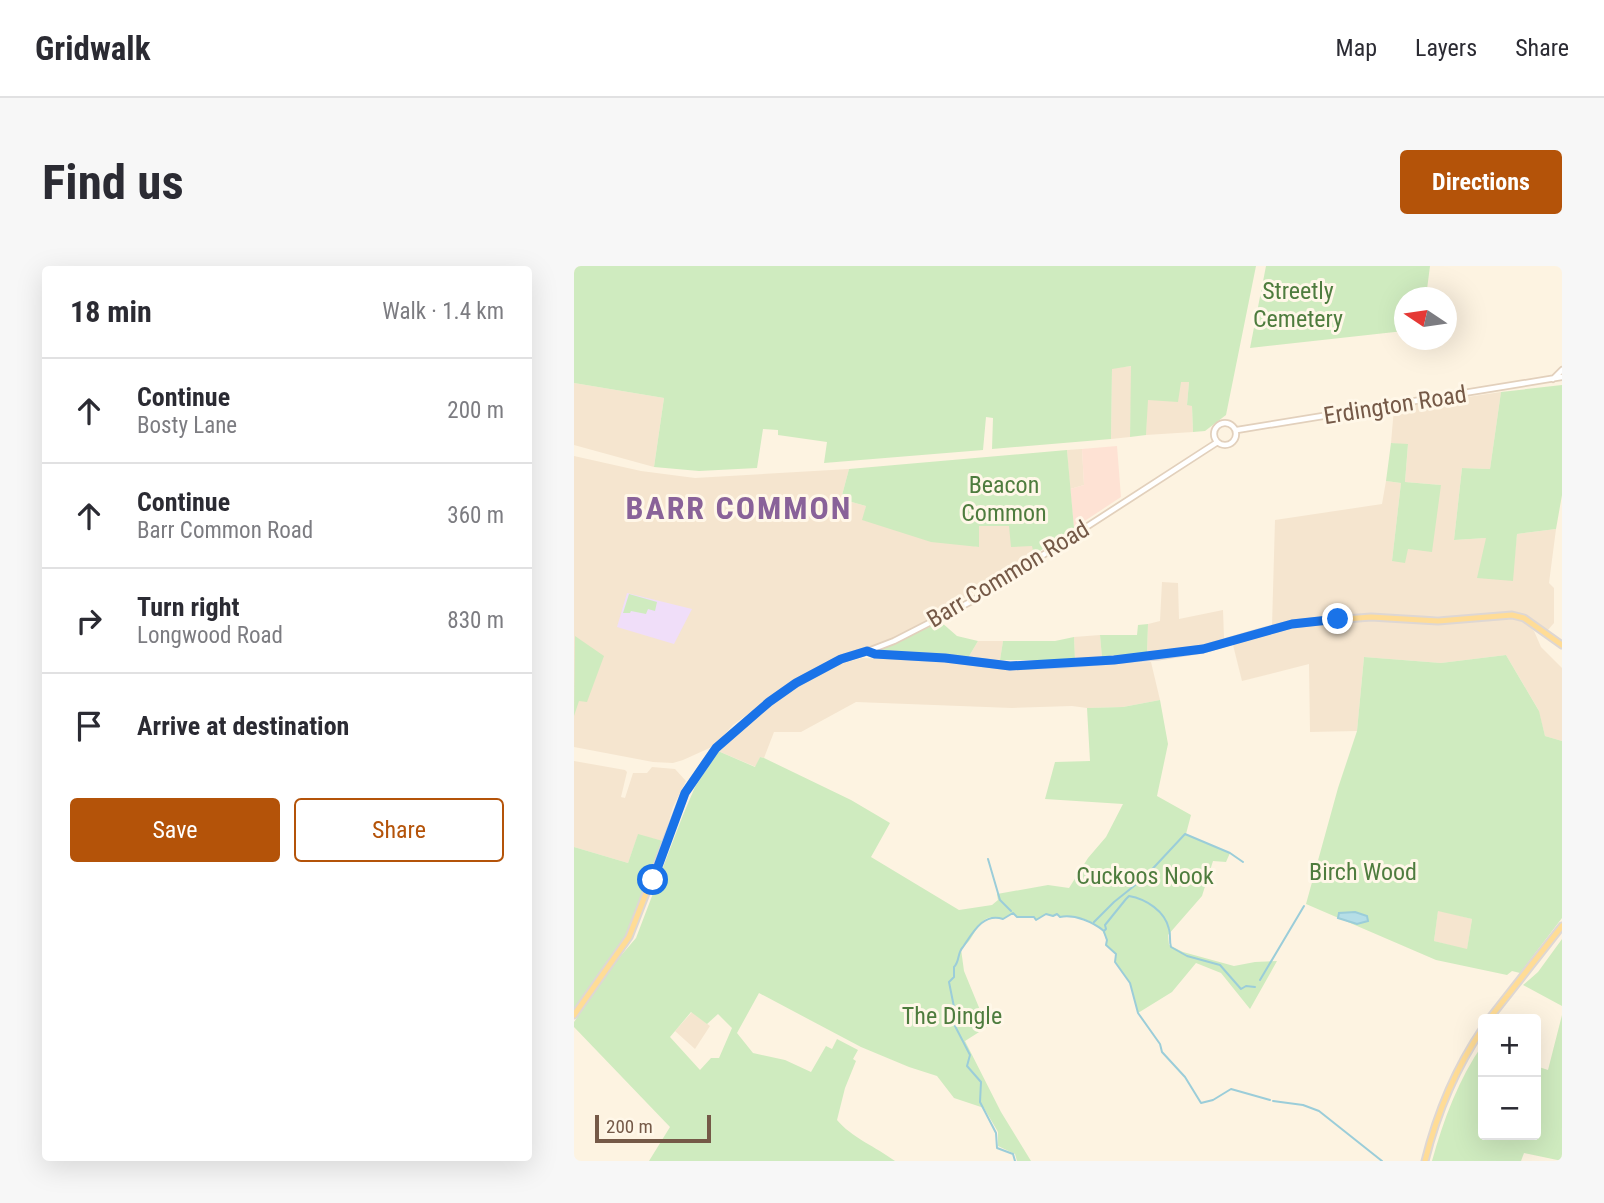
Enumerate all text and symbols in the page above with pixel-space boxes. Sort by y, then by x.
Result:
text: Gridwalk [35,29,150,68]
text: Map [1336,34,1377,62]
text: Layers [1415,34,1477,62]
text: Share [1515,34,1569,62]
button: Directions [1400,150,1562,214]
text: Find us [42,154,184,211]
park label: Streetly Cemetery [1253,277,1343,333]
north arrow [1394,287,1457,350]
text: 18 min [70,294,152,329]
text: Walk · 1.4 km [382,298,504,325]
street label: Erdington Road [1322,380,1468,430]
text: Continue [137,382,230,412]
icon: ahead [70,392,108,430]
text: 200 m [447,397,504,424]
text: Bosty Lane [137,412,237,439]
park label: Beacon Common [961,471,1047,527]
text: Continue [137,487,230,517]
district label: BARR COMMON [626,489,852,527]
icon: ahead [70,497,108,535]
text: 360 m [447,502,504,529]
street label: Barr Common Road [922,515,1094,633]
text: Barr Common Road [137,517,313,544]
text: Turn right [137,592,239,622]
icon: right [70,602,108,640]
route end [1322,603,1353,634]
text: 830 m [447,607,504,634]
text: Longwood Road [137,622,283,649]
icon: arrive [70,707,108,745]
text: Arrive at destination [137,711,349,741]
button: Save [70,798,280,862]
button: Share [294,798,504,862]
park label: Birch Wood [1309,858,1417,886]
park label: Cuckoos Nook [1076,862,1214,890]
route start [637,864,668,895]
park label: The Dingle [902,1002,1002,1030]
map controls [1478,1014,1541,1140]
button: + [1478,1014,1541,1077]
button: − [1478,1077,1541,1140]
scale bar [595,1112,710,1144]
text: 200 m [606,1115,653,1138]

